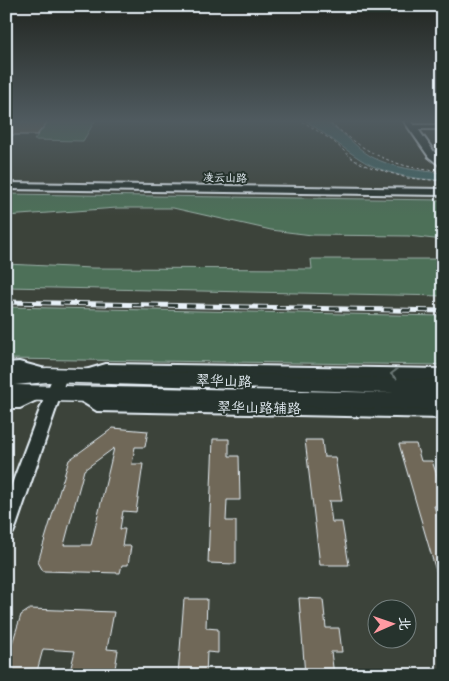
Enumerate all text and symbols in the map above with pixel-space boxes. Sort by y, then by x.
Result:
street label: 凌云山路 [203,168,247,188]
street label: 翠华山路 [196,368,252,394]
one-way arrow [390,369,398,379]
street label: 翠华山路辅路 [217,395,301,421]
north arrow [366,598,416,648]
text: 北 [392,616,417,631]

